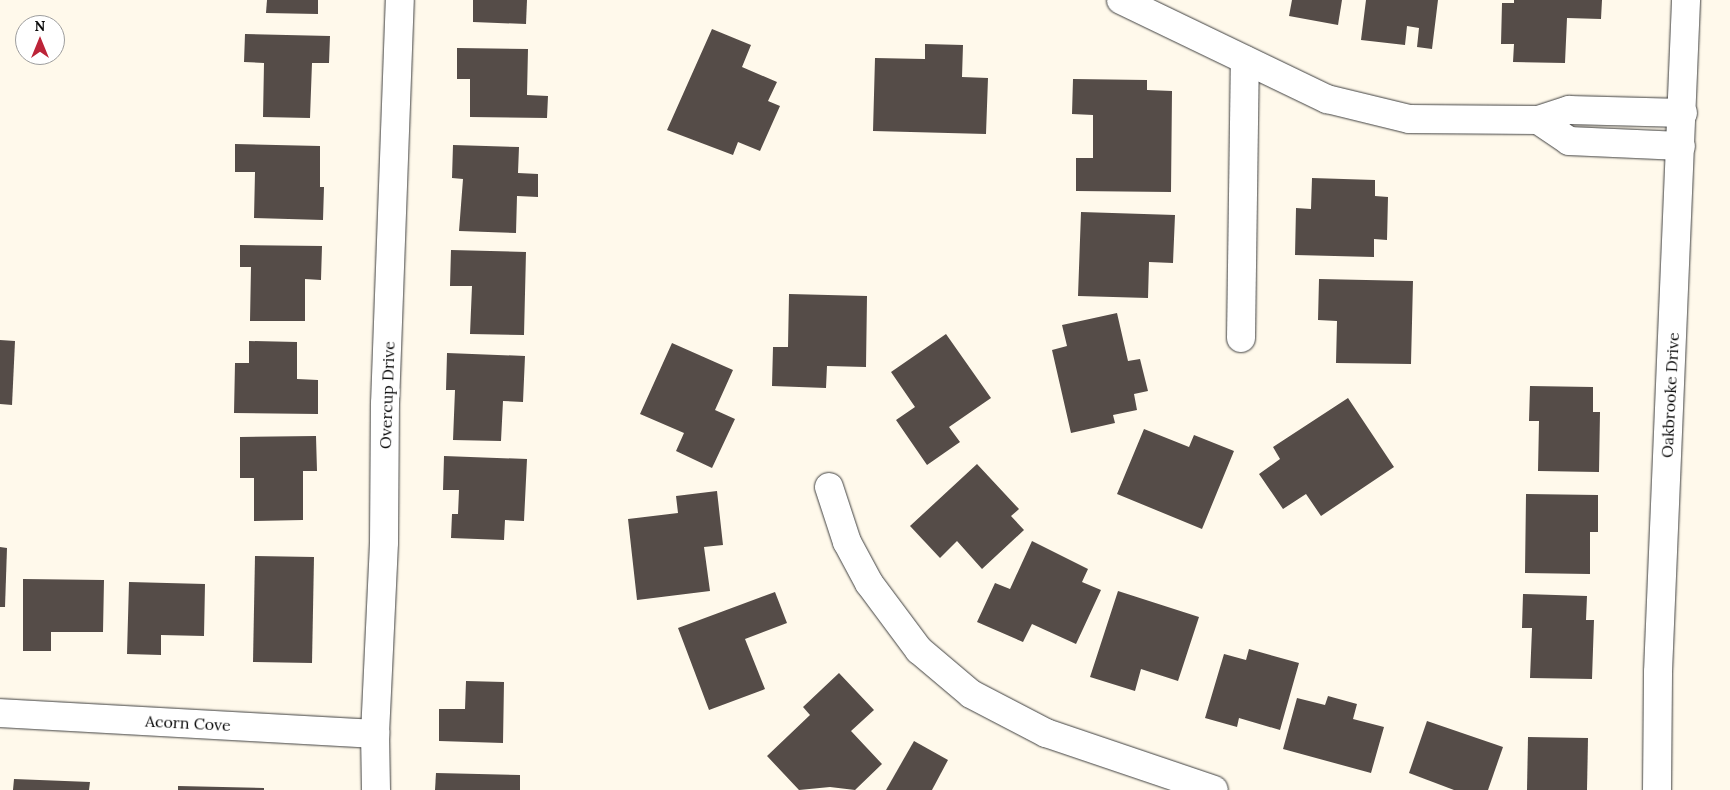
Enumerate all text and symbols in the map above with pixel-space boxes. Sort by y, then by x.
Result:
north arrow [15,15,65,65]
text: N [35,17,45,35]
street label: Oakbrooke Drive [1657,332,1683,458]
street label: Overcup Drive [376,341,398,449]
street label: Acorn Cove [145,711,231,735]

